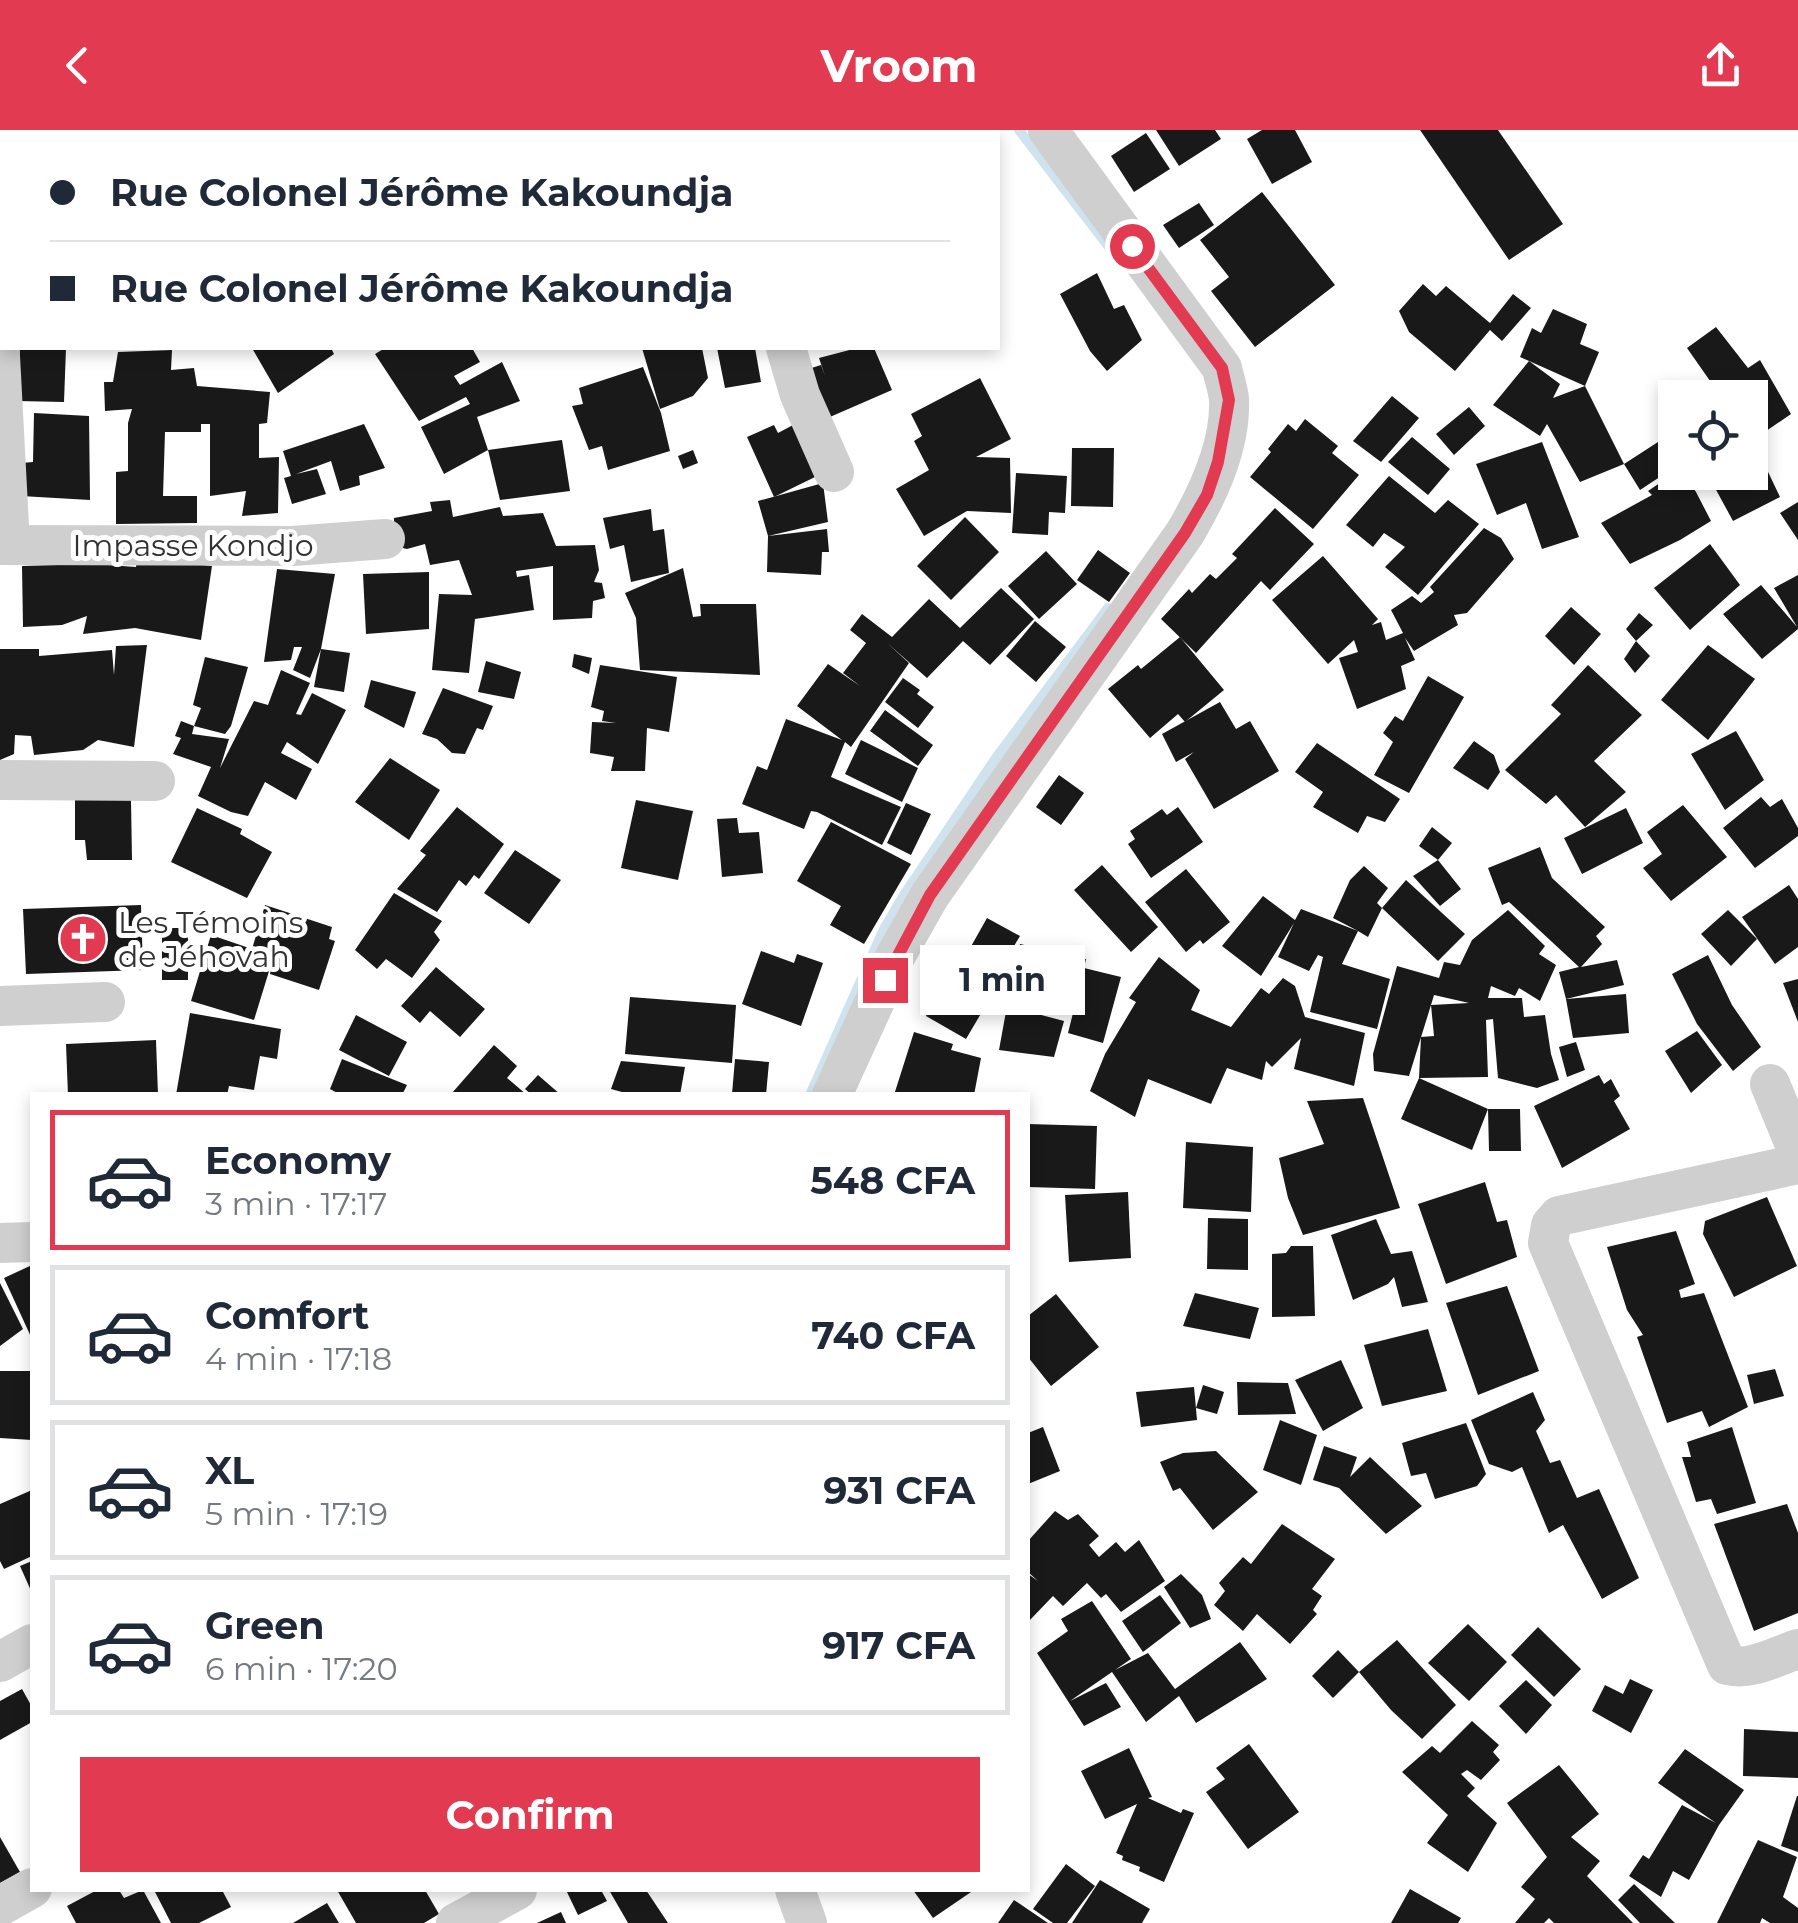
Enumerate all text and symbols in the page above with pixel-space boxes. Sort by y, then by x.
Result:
icon: back [50,38,105,93]
text: Vroom [820,38,978,93]
icon: share [1693,38,1748,93]
text: Rue Colonel Jérôme Kakoundja [110,169,734,216]
route start [1110,224,1155,269]
text: Rue Colonel Jérôme Kakoundja [110,265,734,312]
map controls [1658,380,1768,490]
button: locate [1658,380,1768,490]
street label: Impasse Kondjo [72,527,314,564]
place label: Les Témoins de Jéhovah [118,904,303,975]
church icon: Les Témoins de Jéhovah [57,913,109,965]
callout: 1 min [920,945,1085,1015]
route end [863,958,908,1003]
text: 1 min [959,960,1046,999]
icon: car [85,1135,175,1225]
text: Economy [205,1137,391,1184]
text: 548 CFA [810,1157,975,1204]
text: 3 min · 17:17 [205,1184,387,1223]
icon: car [85,1290,175,1380]
text: Comfort [205,1292,369,1339]
text: 740 CFA [811,1312,975,1359]
text: 4 min · 17:18 [205,1339,392,1378]
icon: car [85,1445,175,1535]
text: XL [205,1447,254,1494]
text: 931 CFA [823,1467,975,1514]
text: 5 min · 17:19 [205,1494,388,1533]
icon: car [85,1600,175,1690]
text: Green [205,1602,325,1649]
text: 917 CFA [822,1622,975,1669]
text: 6 min · 17:20 [205,1649,398,1688]
button: Confirm [80,1757,980,1872]

